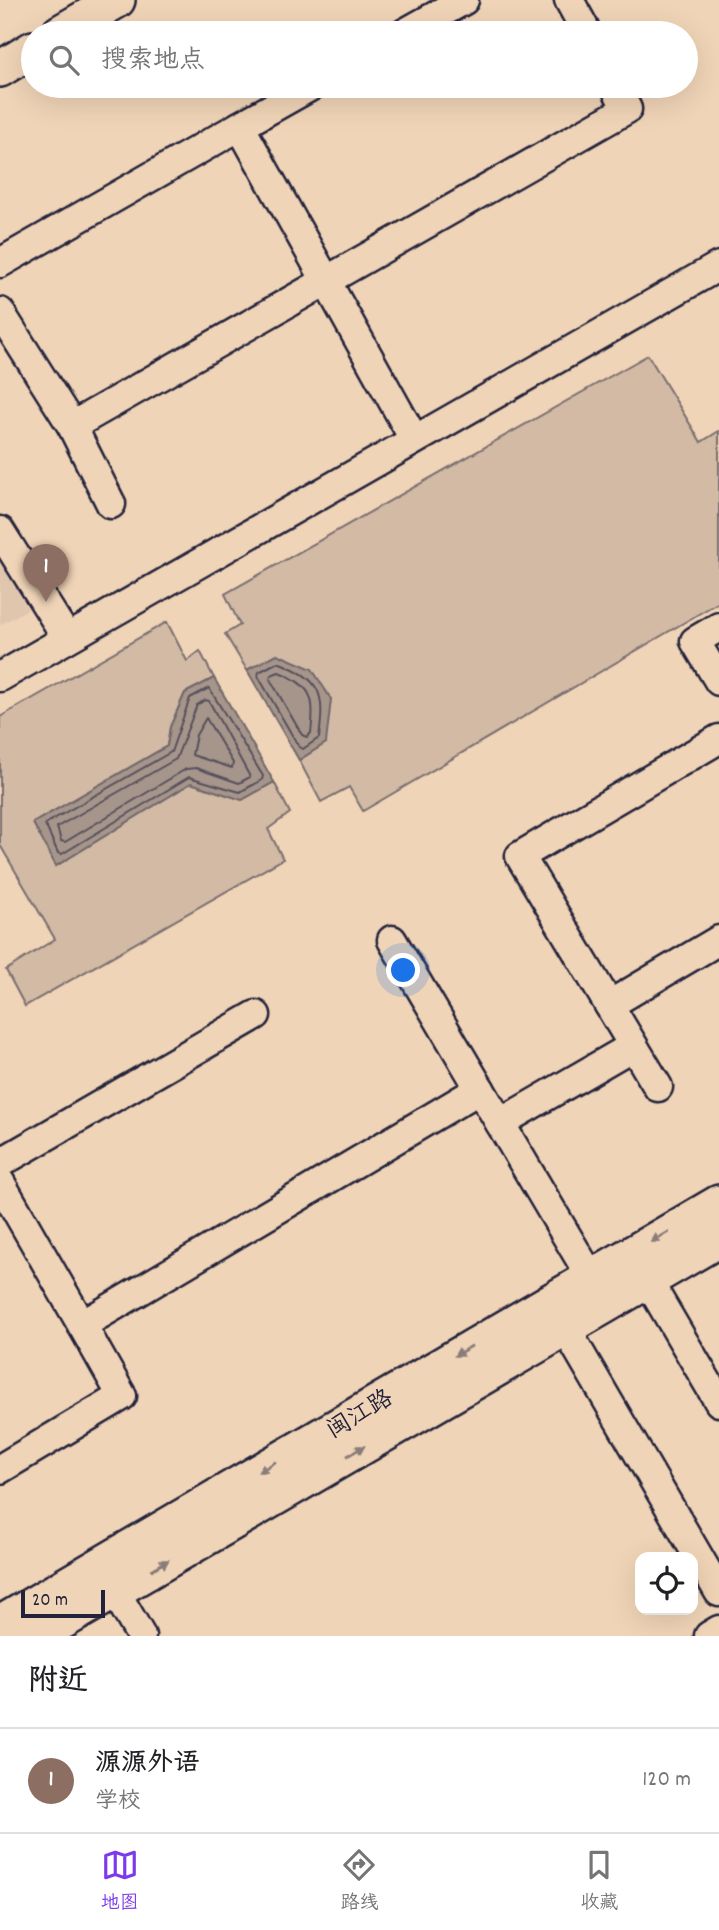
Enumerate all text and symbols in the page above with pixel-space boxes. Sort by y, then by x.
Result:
search box [21,21,698,98]
icon: search [45,41,83,79]
text: 搜索地点 [101,43,205,80]
pin: 1 [23,544,69,602]
your location [386,953,420,987]
one-way arrow [650,1231,670,1243]
one-way arrow [454,1345,473,1357]
street label: 闽江路 [321,1382,400,1449]
one-way arrow [347,1445,366,1457]
one-way arrow [258,1460,277,1473]
map controls [635,1552,698,1615]
button: locate [635,1552,698,1615]
one-way arrow [150,1559,169,1571]
scale bar [21,1587,105,1619]
text: 20 m [32,1588,68,1615]
text: 附近 [28,1662,88,1705]
text: 源源外语 [95,1746,199,1783]
text: 1 [48,1764,54,1797]
text: 120 m [642,1764,691,1797]
text: 学校 [95,1786,141,1819]
tab: 地图 [101,1846,139,1918]
tab: 路线 [340,1846,378,1918]
tab: 收藏 [580,1846,618,1918]

